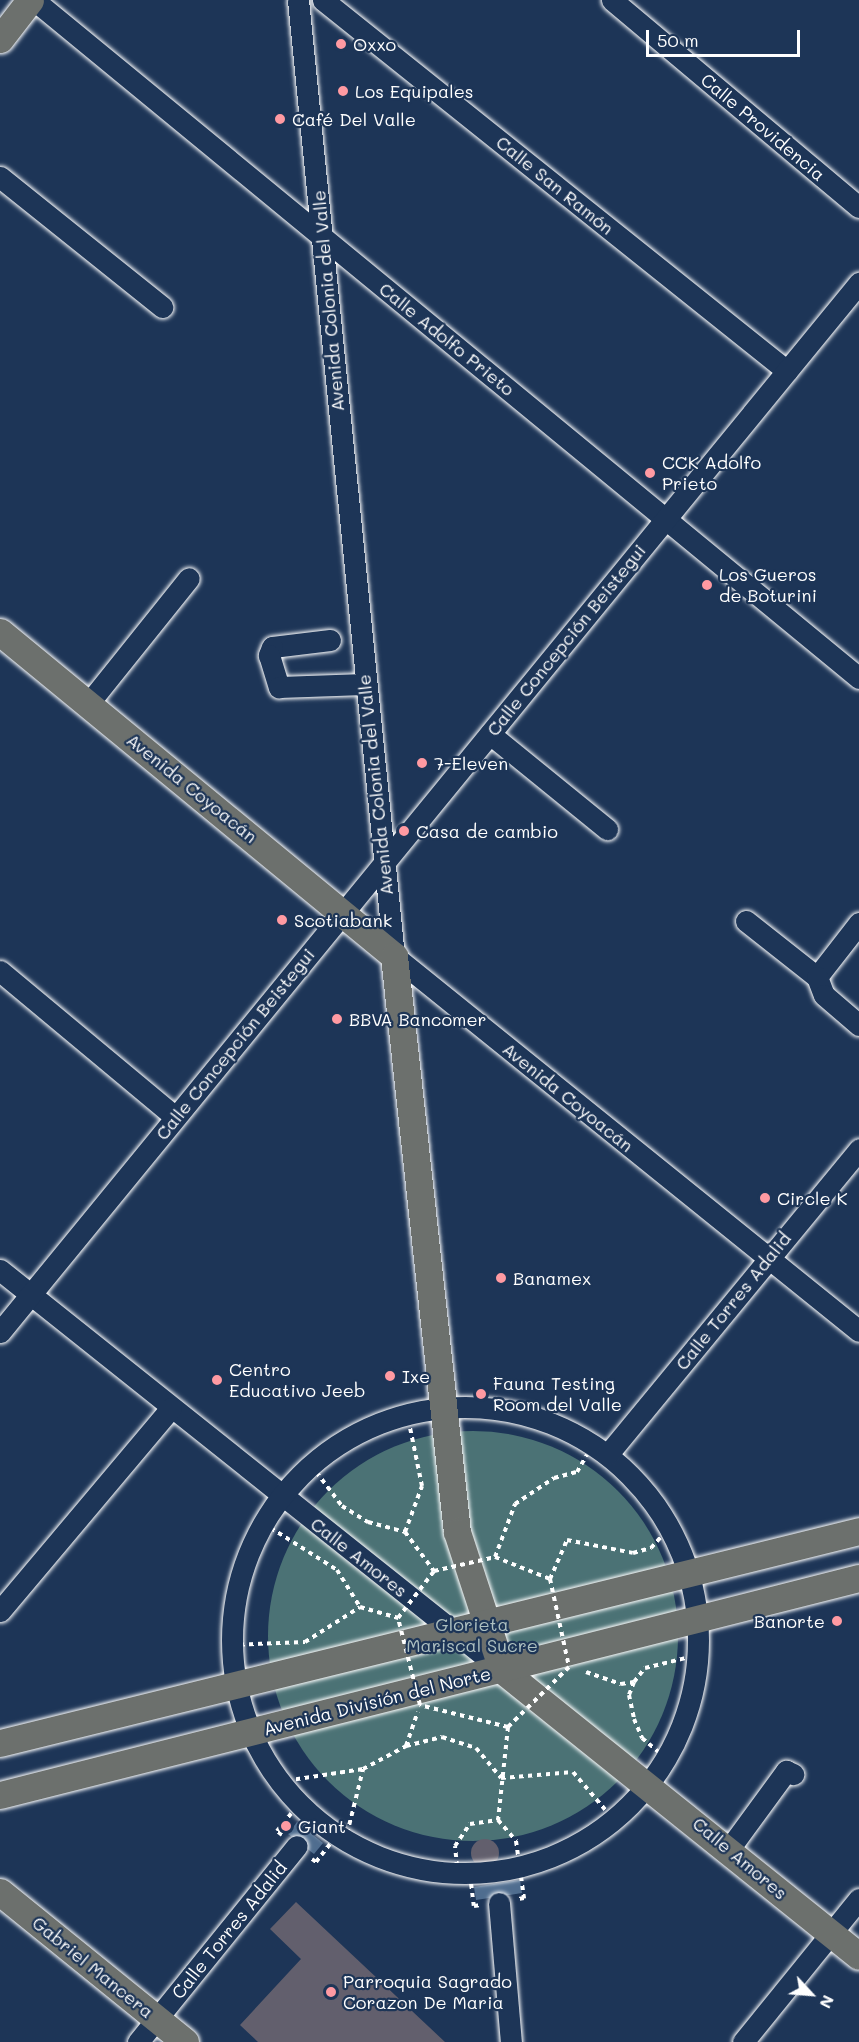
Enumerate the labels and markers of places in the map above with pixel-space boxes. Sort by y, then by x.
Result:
place label: Oxxo [353,33,396,55]
marker: Oxxo [334,37,348,51]
place label: Los Equipales [355,80,474,102]
marker: Los Equipales [336,84,350,98]
place label: Café Del Valle [292,108,416,130]
marker: Café Del Valle [273,112,287,126]
place label: CCK Adolfo Prieto [662,452,761,494]
marker: CCK Adolfo Prieto [643,466,657,480]
place label: Los Gueros de Boturini [719,564,817,606]
marker: Los Gueros de Boturini [700,578,714,592]
place label: 7-Eleven [434,752,508,774]
marker: 7-Eleven [415,756,429,770]
place label: Casa de cambio [416,820,558,842]
marker: Casa de cambio [397,824,411,838]
place label: Scotiabank [294,909,392,931]
marker: Scotiabank [275,913,289,927]
place label: BBVA Bancomer [349,1008,487,1030]
marker: BBVA Bancomer [330,1012,344,1026]
place label: Circle K [777,1187,847,1209]
marker: Circle K [758,1191,772,1205]
place label: Banamex [513,1267,591,1289]
marker: Banamex [494,1271,508,1285]
place label: Centro Educativo Jeeb [229,1359,365,1402]
place label: Ixe [402,1365,430,1387]
marker: Ixe [383,1369,397,1383]
marker: Centro Educativo Jeeb [210,1373,224,1387]
place label: Fauna Testing Room del Valle [493,1373,622,1416]
marker: Fauna Testing Room del Valle [474,1387,488,1401]
place label: Banorte [754,1610,825,1632]
marker: Banorte [830,1614,844,1628]
place label: Giant [298,1815,346,1837]
marker: Giant [279,1819,293,1833]
place label: Parroquia Sagrado Corazon De Maria [343,1971,512,2014]
marker: Parroquia Sagrado Corazon De Maria [324,1985,338,1999]

